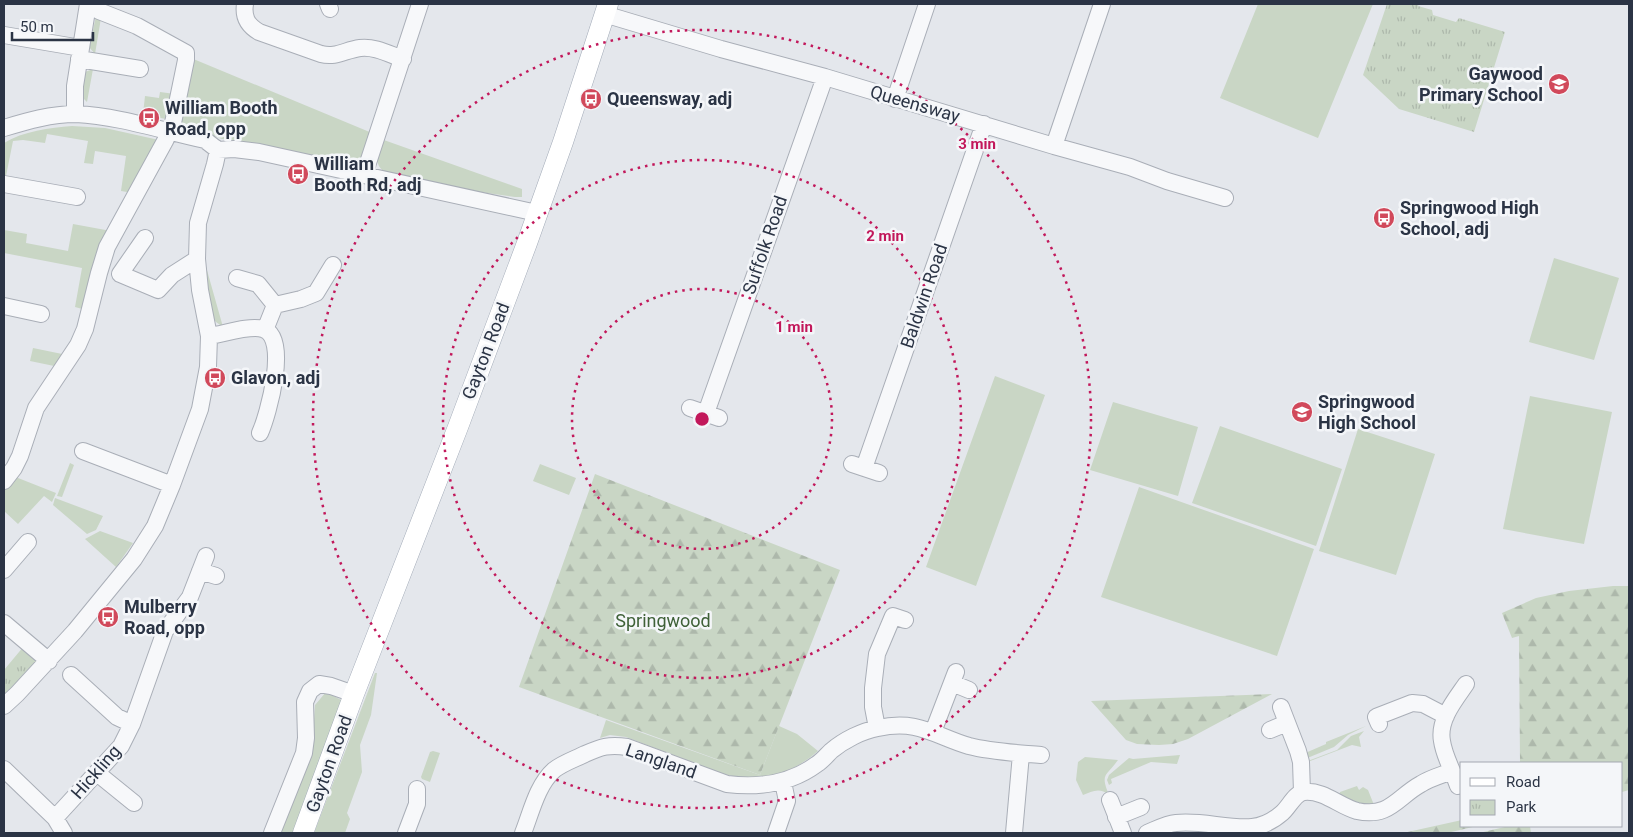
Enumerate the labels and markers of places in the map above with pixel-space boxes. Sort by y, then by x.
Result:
place label: Gaywood Primary School [1419,63,1543,105]
school or university icon: Gaywood Primary School [1547,72,1571,96]
bus stop icon: Queensway, adj [579,87,603,111]
place label: Queensway, adj [607,88,732,109]
place label: William Booth Road, opp [165,97,277,139]
bus stop icon: William Booth Road, opp [137,106,161,130]
place label: William Booth Rd, adj [314,153,421,195]
bus stop icon: William Booth Rd, adj [286,162,310,186]
place label: Springwood High School, adj [1400,197,1539,239]
bus stop icon: Springwood High School, adj [1372,206,1396,230]
bus stop icon: Glavon, adj [203,366,227,390]
place label: Glavon, adj [231,367,320,388]
place label: Springwood High School [1318,391,1416,433]
school or university icon: Springwood High School [1290,400,1314,424]
centre of rings [693,410,711,428]
place label: Mulberry Road, opp [124,596,205,638]
bus stop icon: Mulberry Road, opp [96,605,120,629]

